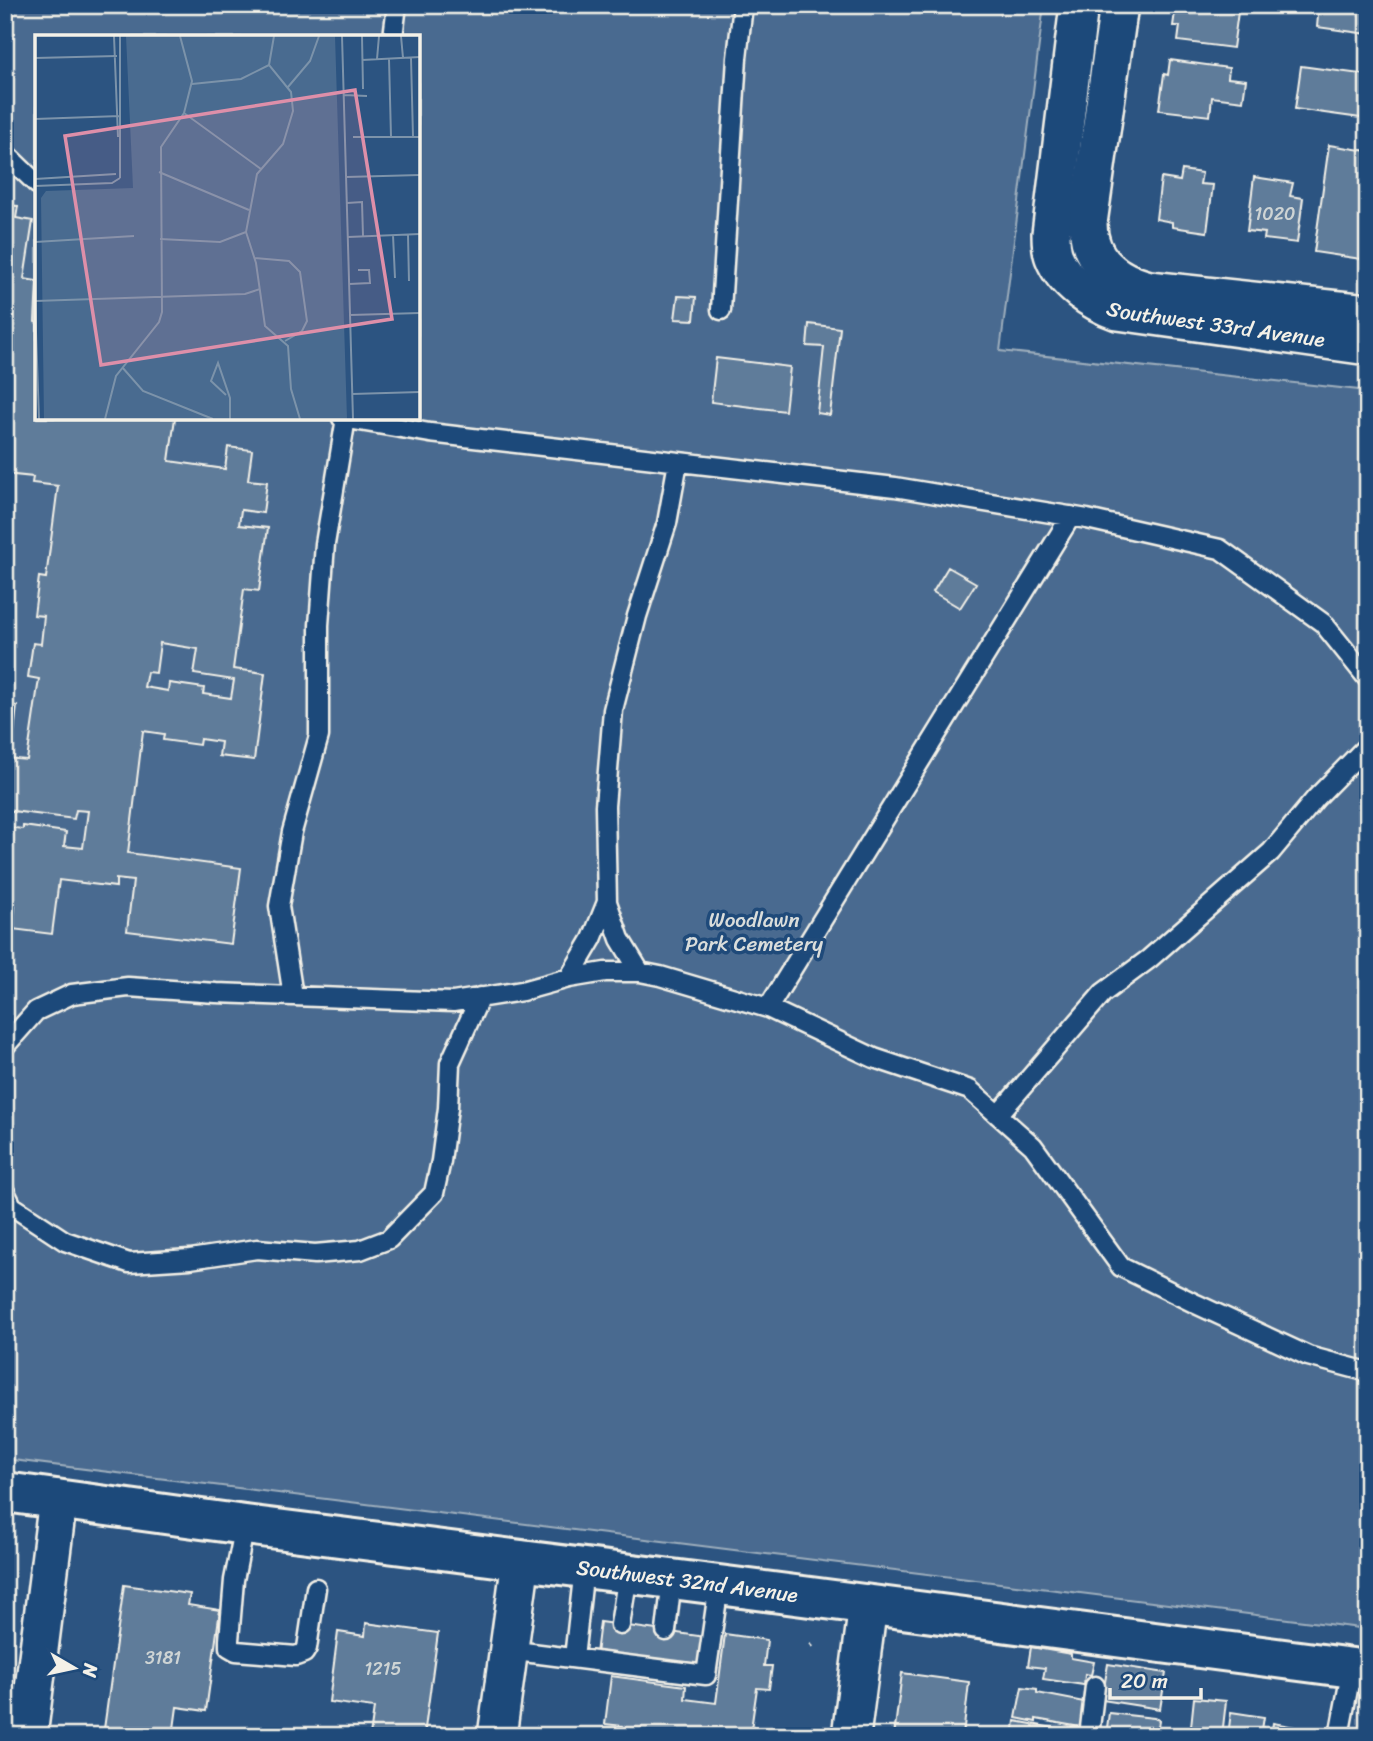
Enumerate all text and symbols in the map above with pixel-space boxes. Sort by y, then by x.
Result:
inset map [35,35,420,420]
house number: 1020 [1255,198,1295,230]
street label: Southwest 33rd Avenue [1101,289,1327,359]
park label: Woodlawn Park Cemetery [685,901,823,963]
street label: Southwest 32nd Avenue [574,1548,800,1614]
north arrow [38,1632,108,1702]
house number: 3181 [145,1642,181,1674]
house number: 1215 [365,1653,401,1685]
scale bar [1110,1657,1202,1701]
text: N [73,1661,108,1680]
text: 20 m [1121,1662,1168,1700]

